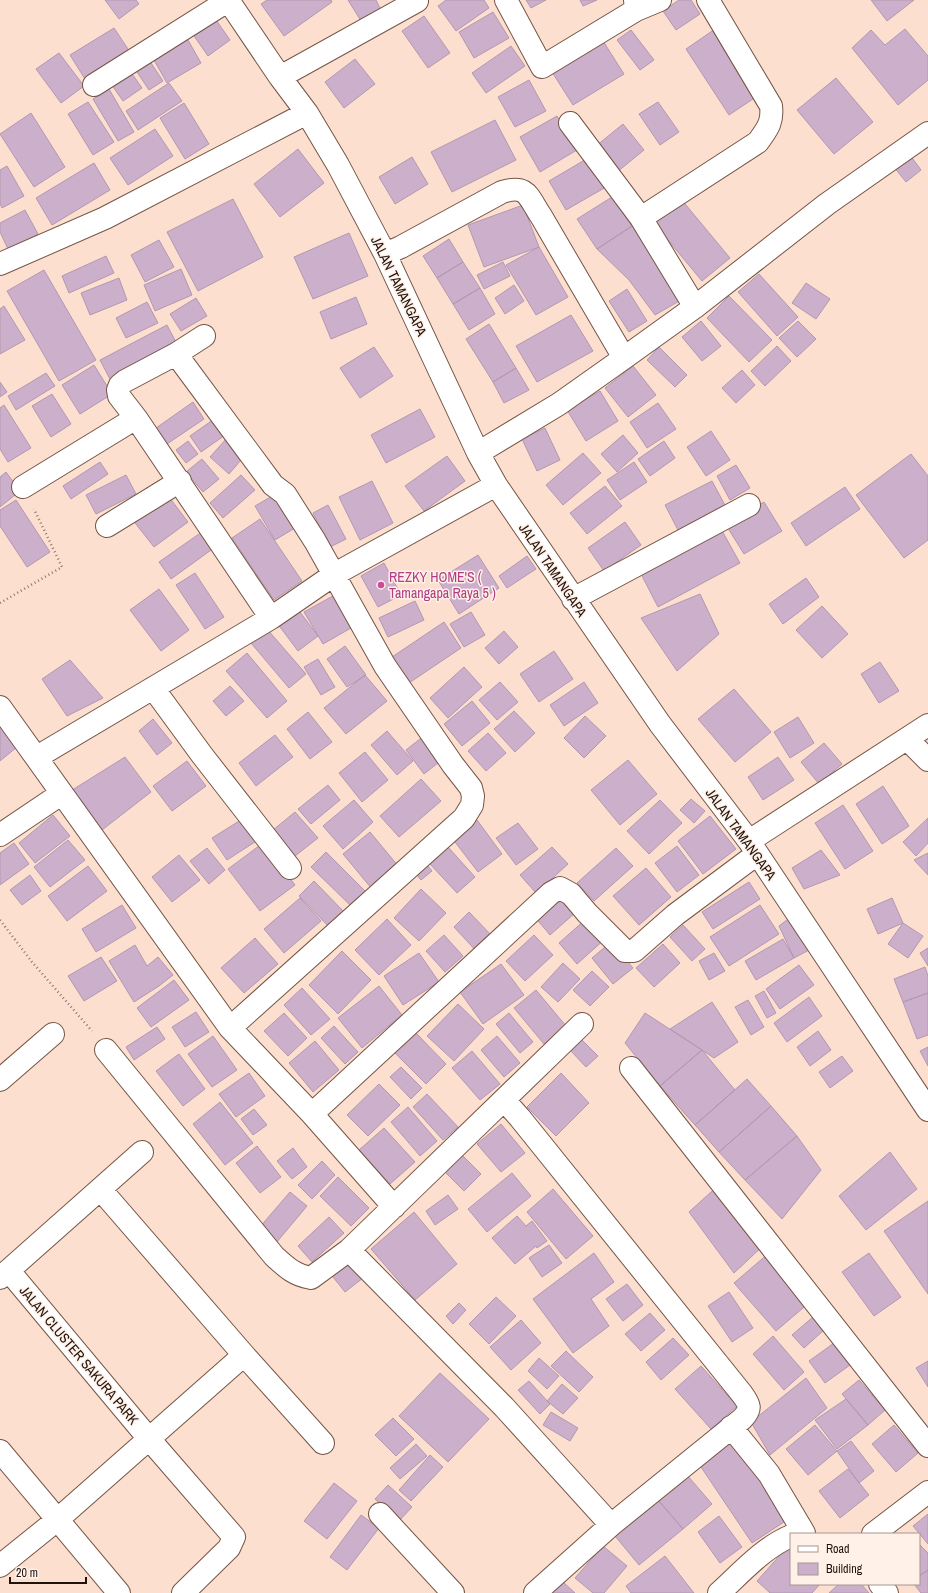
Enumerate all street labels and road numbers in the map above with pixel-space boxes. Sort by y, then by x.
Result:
street label: JALAN TAMANGAPA [367,233,431,339]
street label: JALAN TAMANGAPA [515,520,591,621]
street label: JALAN TAMANGAPA [702,785,781,884]
street label: JALAN CLUSTER SAKURA PARK [16,1282,143,1428]

